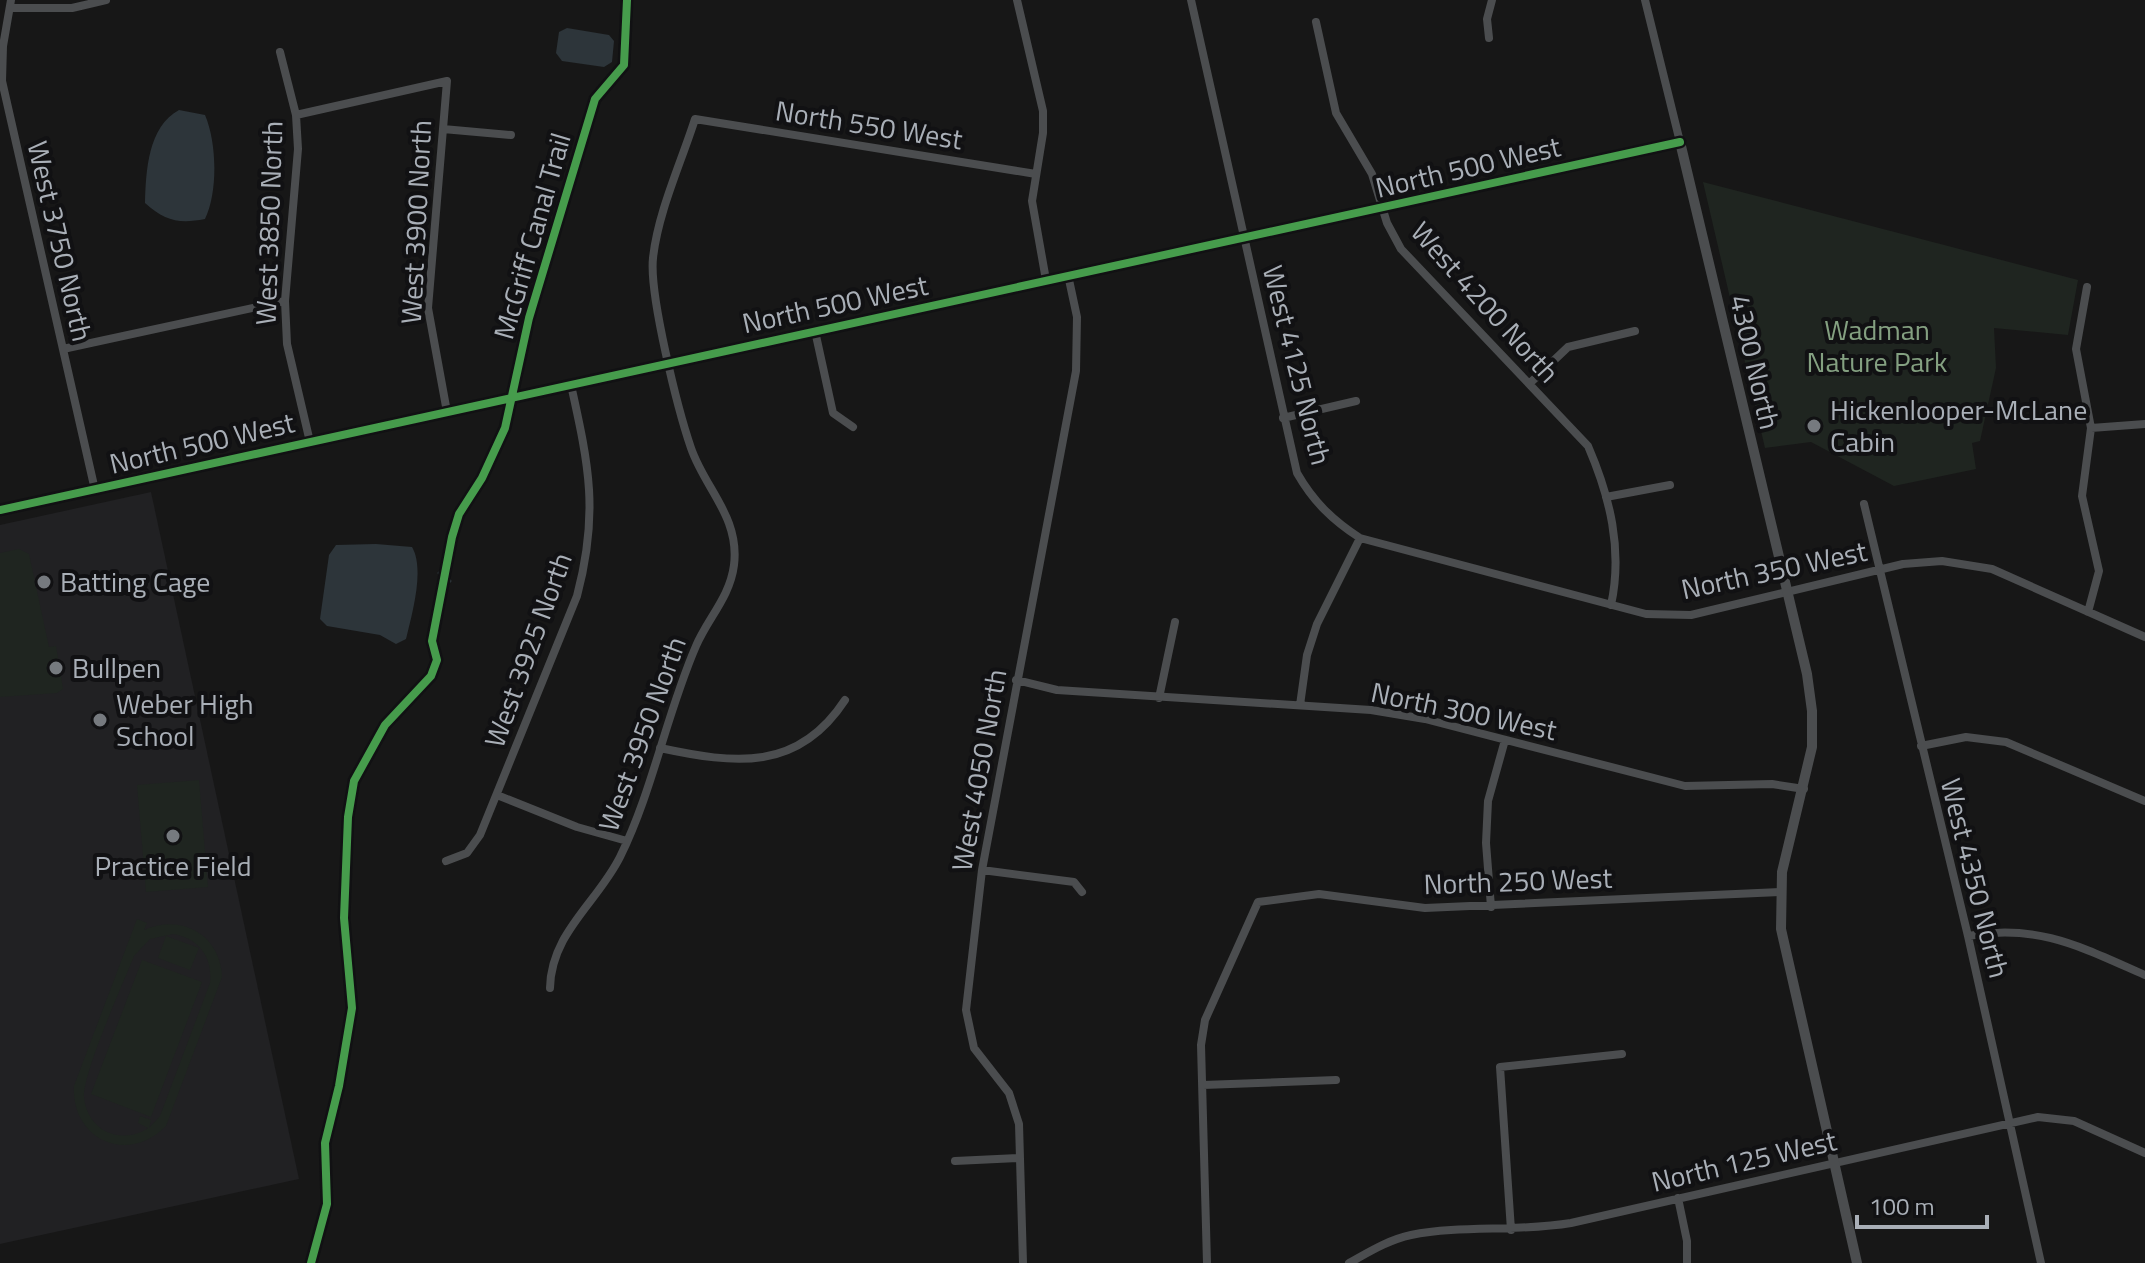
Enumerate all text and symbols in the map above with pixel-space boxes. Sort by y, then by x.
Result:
street label: North 550 West [773,89,966,161]
street label: West 3900 North [389,119,442,325]
street label: West 3850 North [243,120,294,326]
street label: North 500 West [1371,124,1565,209]
street label: McGriff Canal Trail [482,128,582,344]
street label: West 3750 North [17,136,104,345]
street label: West 4200 North [1401,211,1570,392]
street label: West 4125 North [1252,261,1343,469]
street label: North 500 West [738,263,932,344]
street label: 4300 North [1719,290,1792,433]
park label: Wadman Nature Park [1807,308,1947,383]
place label: Hickenlooper-McLane Cabin [1830,388,2087,463]
street label: North 500 West [105,400,299,485]
marker: Hickenlooper-McLane Cabin [1805,417,1823,435]
street label: North 350 West [1677,529,1871,610]
street label: West 3925 North [472,546,583,753]
place label: Batting Cage [60,560,210,603]
marker: Batting Cage [35,573,53,591]
street label: West 3950 North [586,630,697,837]
place label: Bullpen [72,646,161,689]
marker: Bullpen [47,659,65,677]
street label: West 4050 North [940,666,1017,874]
street label: North 300 West [1367,670,1561,751]
place label: Weber High School [116,682,254,757]
marker: Weber High School [91,711,109,729]
street label: West 4350 North [1930,774,2021,982]
marker: Practice Field [164,827,182,845]
place label: Practice Field [94,844,252,887]
street label: North 250 West [1423,856,1613,905]
street label: North 125 West [1647,1118,1841,1203]
scale bar [1857,1179,1987,1229]
text: 100 m [1869,1188,1935,1224]

